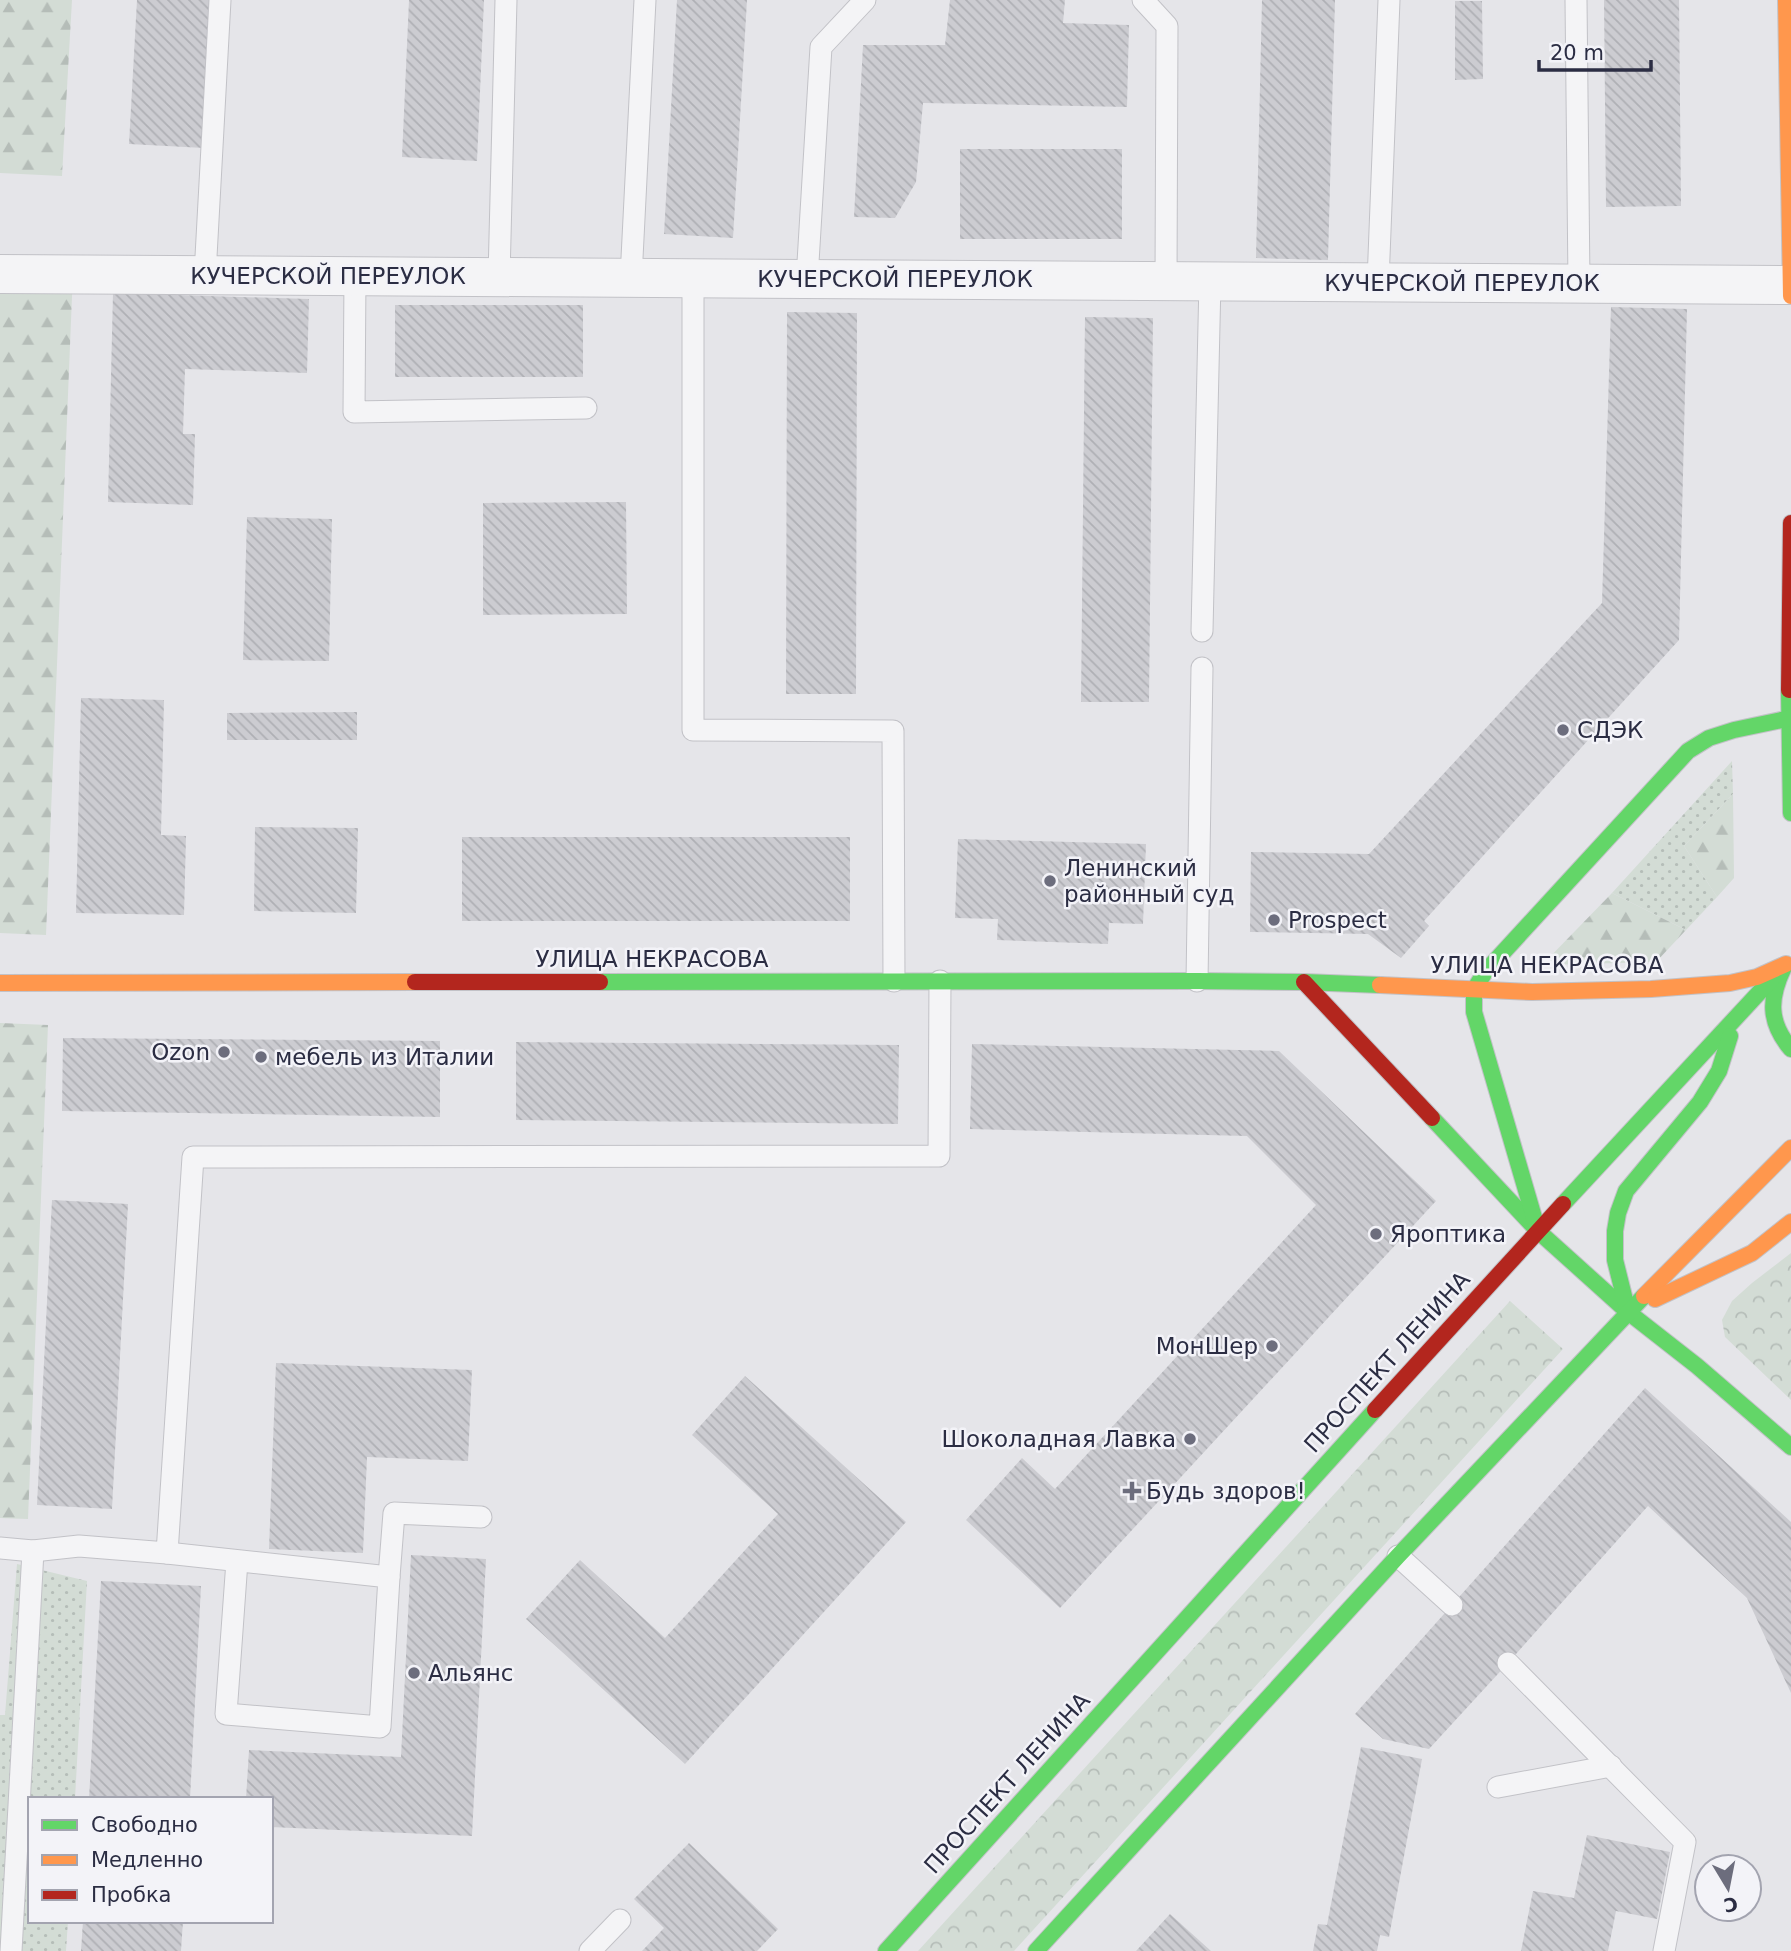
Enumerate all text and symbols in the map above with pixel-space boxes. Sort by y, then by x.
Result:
scale bar [1539,28,1651,72]
text: 20 m [1550,41,1604,65]
street label: КУЧЕРСКОЙ ПЕРЕУЛОК [190,262,466,289]
street label: КУЧЕРСКОЙ ПЕРЕУЛОК [757,265,1033,292]
street label: КУЧЕРСКОЙ ПЕРЕУЛОК [1324,269,1600,296]
place label: СДЭК [1577,717,1643,743]
marker: СДЭК [1555,722,1571,738]
place label: Ленинский районный суд [1064,855,1234,907]
marker: Ленинский районный суд [1042,873,1058,889]
place label: Prospect [1288,907,1387,933]
marker: Prospect [1266,912,1282,928]
street label: УЛИЦА НЕКРАСОВА [536,946,769,972]
street label: УЛИЦА НЕКРАСОВА [1431,952,1664,978]
place label: Ozon [151,1039,210,1065]
marker: Ozon [216,1044,232,1060]
place label: мебель из Италии [275,1044,494,1070]
marker: мебель из Италии [253,1049,269,1065]
place label: Яроптика [1390,1221,1506,1247]
marker: Яроптика [1368,1226,1384,1242]
street label: ПРОСПЕКТ ЛЕНИНА [1299,1266,1475,1458]
place label: МонШер [1156,1333,1258,1359]
marker: МонШер [1264,1338,1280,1354]
place label: Шоколадная Лавка [941,1426,1176,1452]
marker: Шоколадная Лавка [1182,1431,1198,1447]
place label: Будь здоров! [1146,1478,1306,1504]
marker: Будь здоров! [1124,1483,1140,1499]
place label: Альянс [428,1660,514,1686]
marker: Альянс [406,1665,422,1681]
street label: ПРОСПЕКТ ЛЕНИНА [919,1687,1095,1879]
legend [28,1797,273,1923]
text: Свободно [91,1813,198,1837]
text: Медленно [91,1848,203,1872]
north arrow [1693,1853,1763,1923]
text: Пробка [91,1883,171,1907]
text: С [1722,1893,1740,1917]

